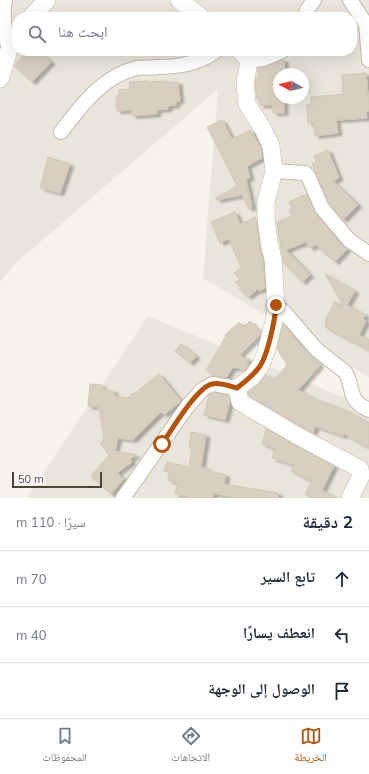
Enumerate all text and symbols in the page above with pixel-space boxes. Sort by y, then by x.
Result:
search box [12,12,357,56]
text: ابحث هنا [58,22,108,41]
icon: search [26,23,48,45]
north arrow [273,68,309,104]
route end [267,296,285,314]
route start [153,435,171,453]
scale bar [12,470,102,489]
text: 50 m [18,472,44,486]
text: 2 دقيقة [302,511,353,532]
text: سيرًا · 110 m [16,514,86,530]
text: تابع السير [261,567,315,586]
icon: ahead [331,568,353,590]
text: 70 m [16,571,46,587]
text: انعطف يسارًا [243,623,315,642]
icon: left [331,624,353,646]
text: 40 m [16,627,46,643]
text: الوصول إلى الوجهة [208,679,315,698]
icon: arrive [331,680,353,702]
tab: المحفوظات [42,725,87,768]
tab: الاتجاهات [171,725,210,768]
tab: الخريطة [294,725,327,768]

